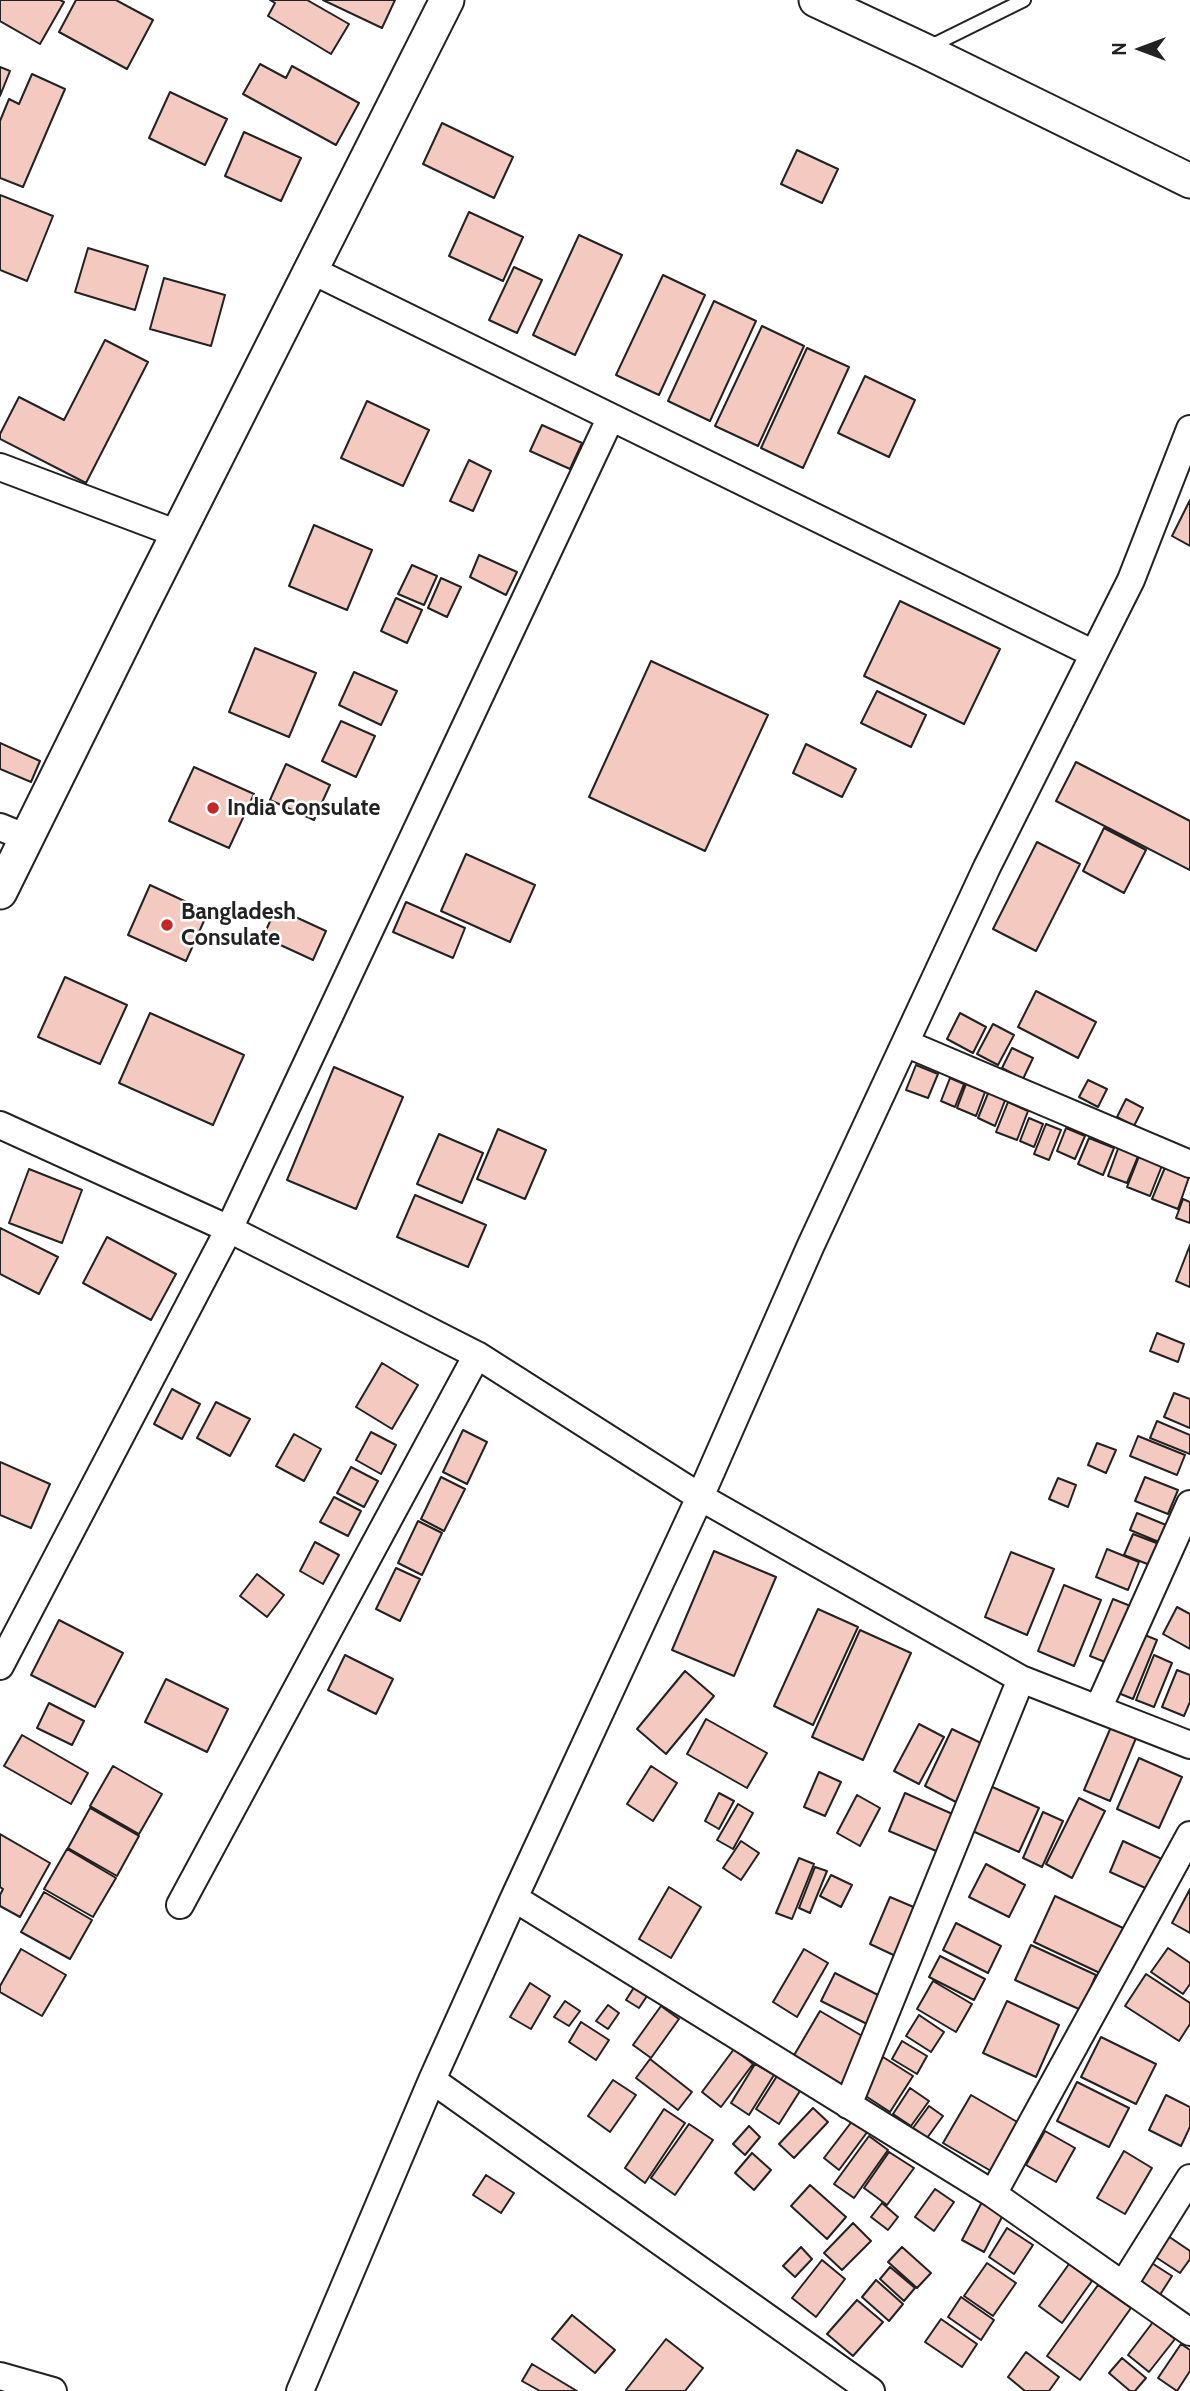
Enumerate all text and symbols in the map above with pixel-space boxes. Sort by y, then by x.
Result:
north arrow [1106,14,1176,84]
text: N [1108,42,1131,56]
place label: India Consulate [227,794,380,822]
marker: India Consulate [205,800,221,816]
place label: Bangladesh Consulate [181,898,296,952]
marker: Bangladesh Consulate [159,917,175,933]

